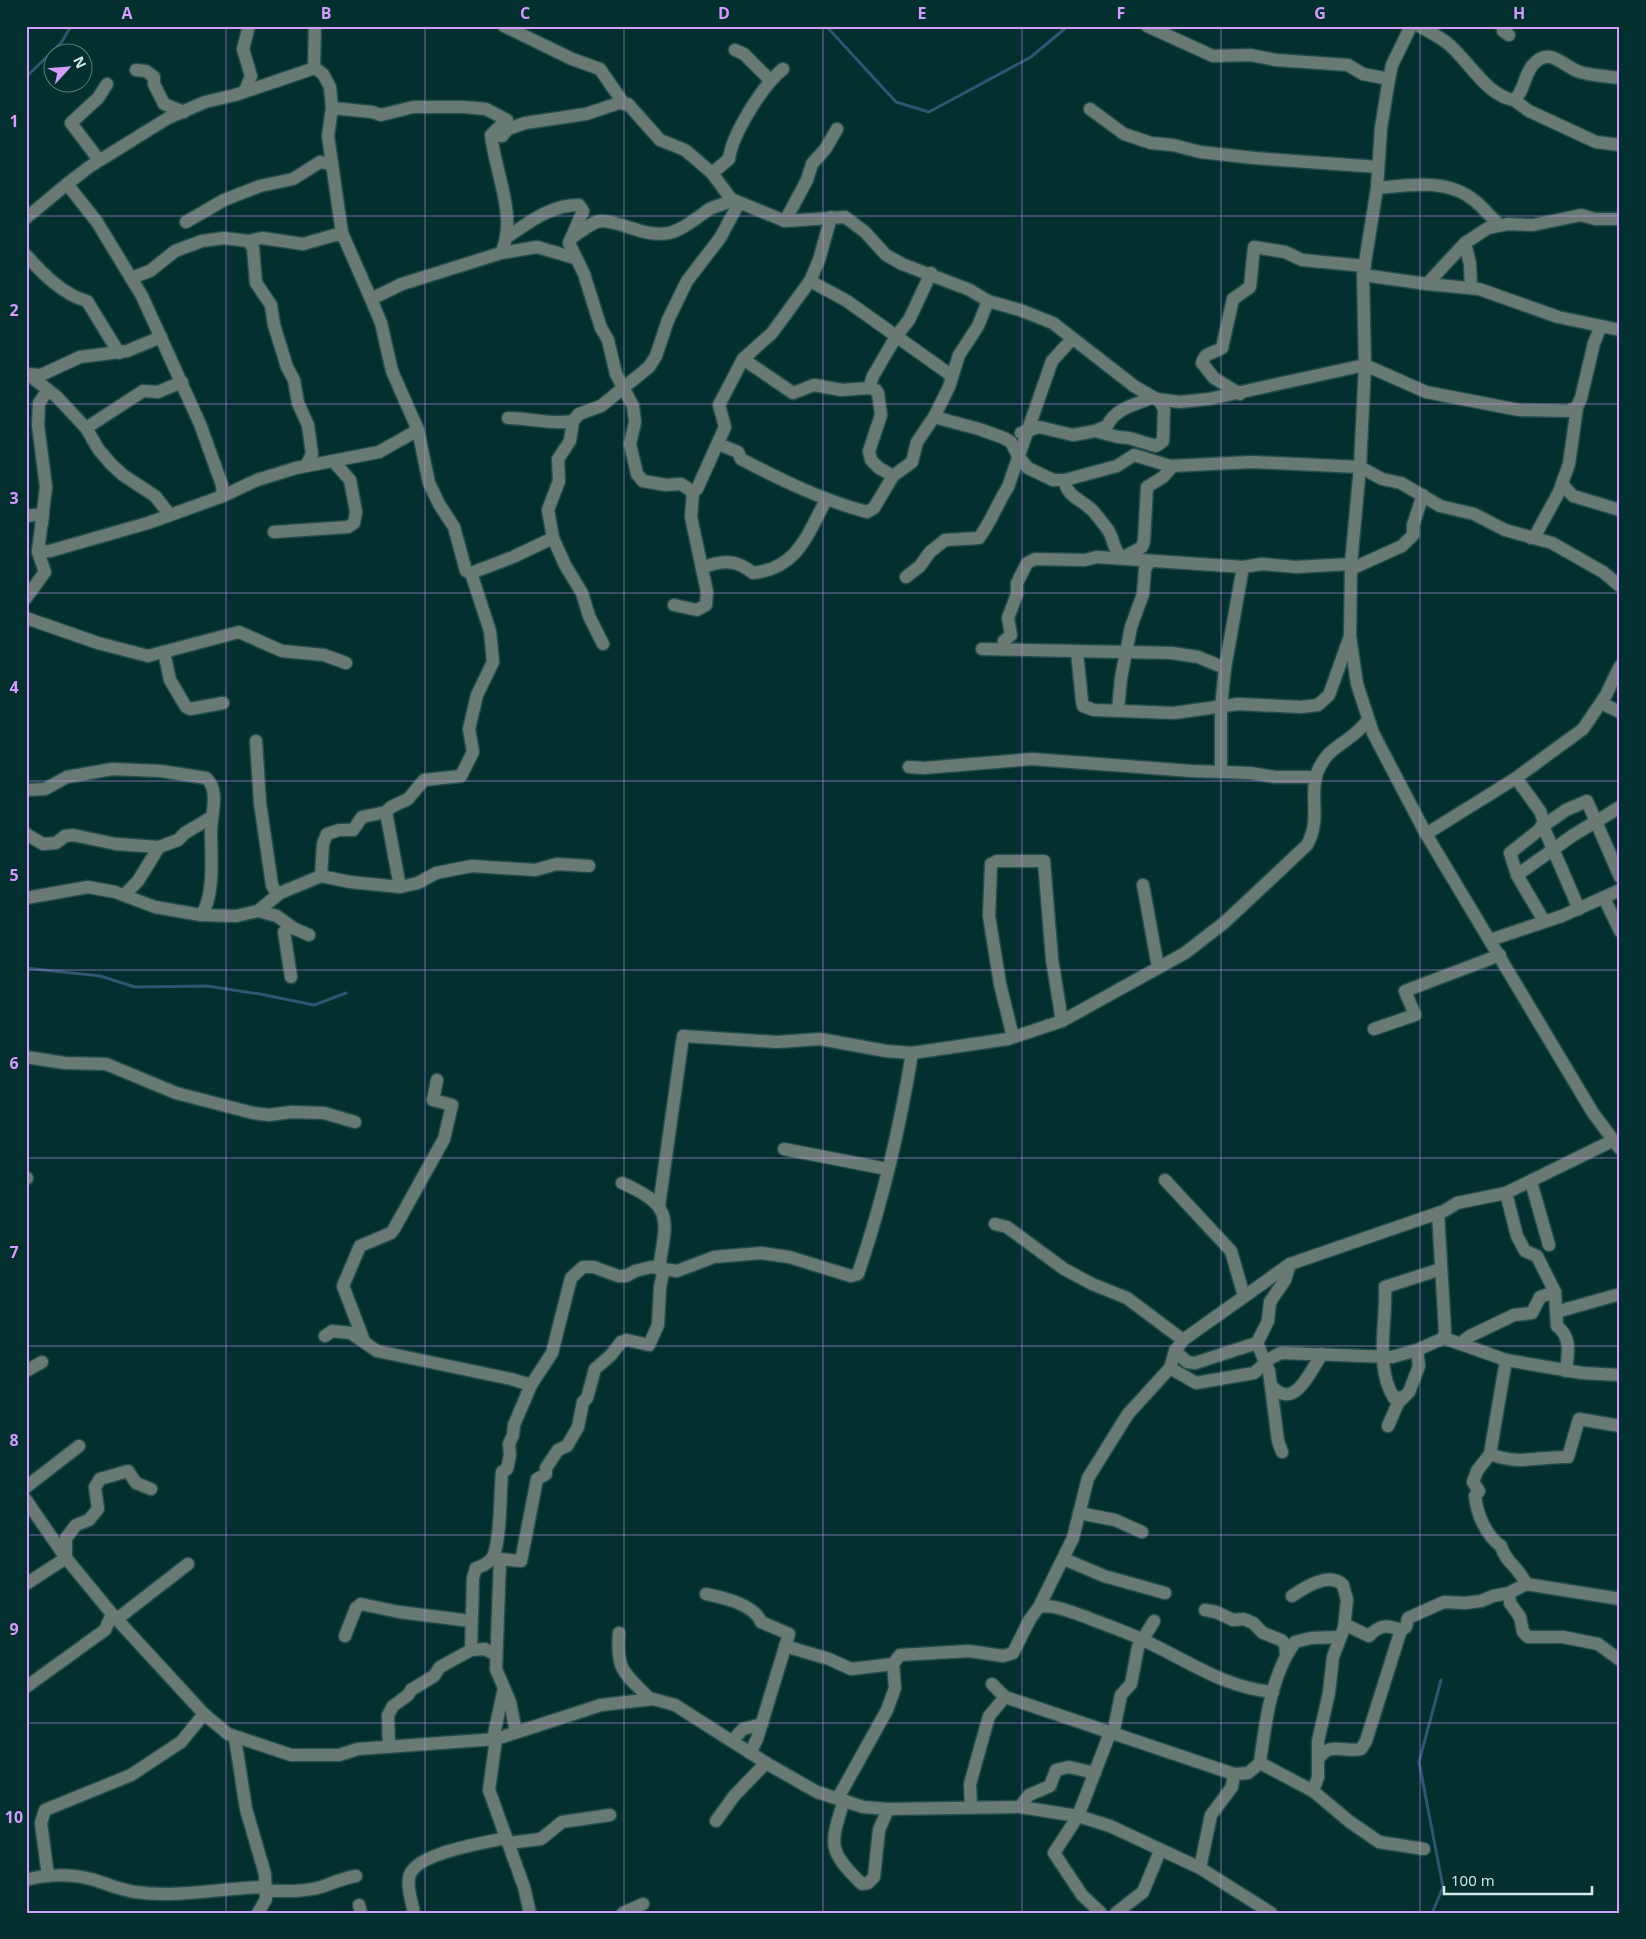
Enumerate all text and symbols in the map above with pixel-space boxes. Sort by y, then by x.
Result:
text: A [121,2,133,24]
text: B [321,2,331,24]
text: C [520,2,530,24]
text: D [718,2,730,24]
text: E [918,2,927,24]
text: F [1117,2,1125,24]
text: G [1314,2,1326,24]
text: H [1513,2,1525,24]
north arrow [42,42,92,92]
text: N [69,53,91,71]
text: 1 [9,110,19,132]
text: 2 [9,299,19,321]
text: 3 [9,487,19,509]
text: 4 [9,676,19,698]
text: 5 [9,864,19,886]
text: 6 [9,1052,19,1074]
text: 7 [9,1241,19,1263]
text: 8 [9,1429,19,1451]
text: 9 [9,1618,19,1640]
text: 10 [5,1806,23,1828]
scale bar [1444,1864,1591,1896]
text: 100 m [1451,1870,1495,1890]

